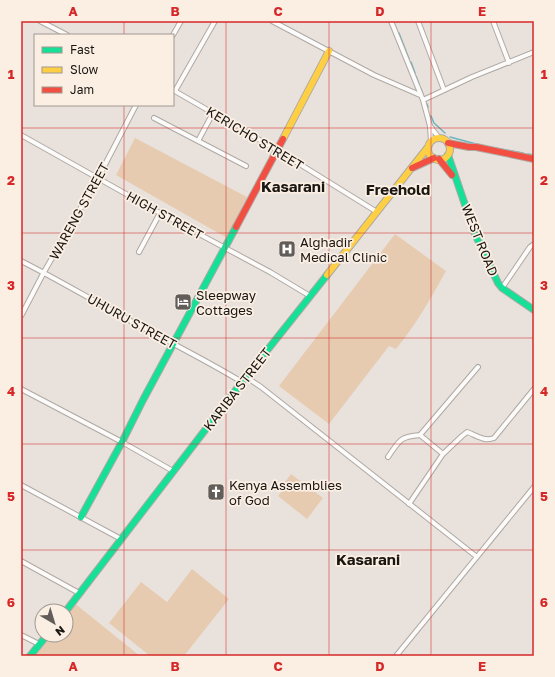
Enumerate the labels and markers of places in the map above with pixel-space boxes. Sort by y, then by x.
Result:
place label: Alghadir Medical Clinic [300,234,387,265]
hospital icon: Alghadir Medical Clinic [277,239,297,259]
place label: Sleepway Cottages [196,287,257,318]
hotel icon: Sleepway Cottages [173,292,193,312]
place label: Kenya Assemblies of God [229,477,342,508]
church icon: Kenya Assemblies of God [206,482,226,502]

